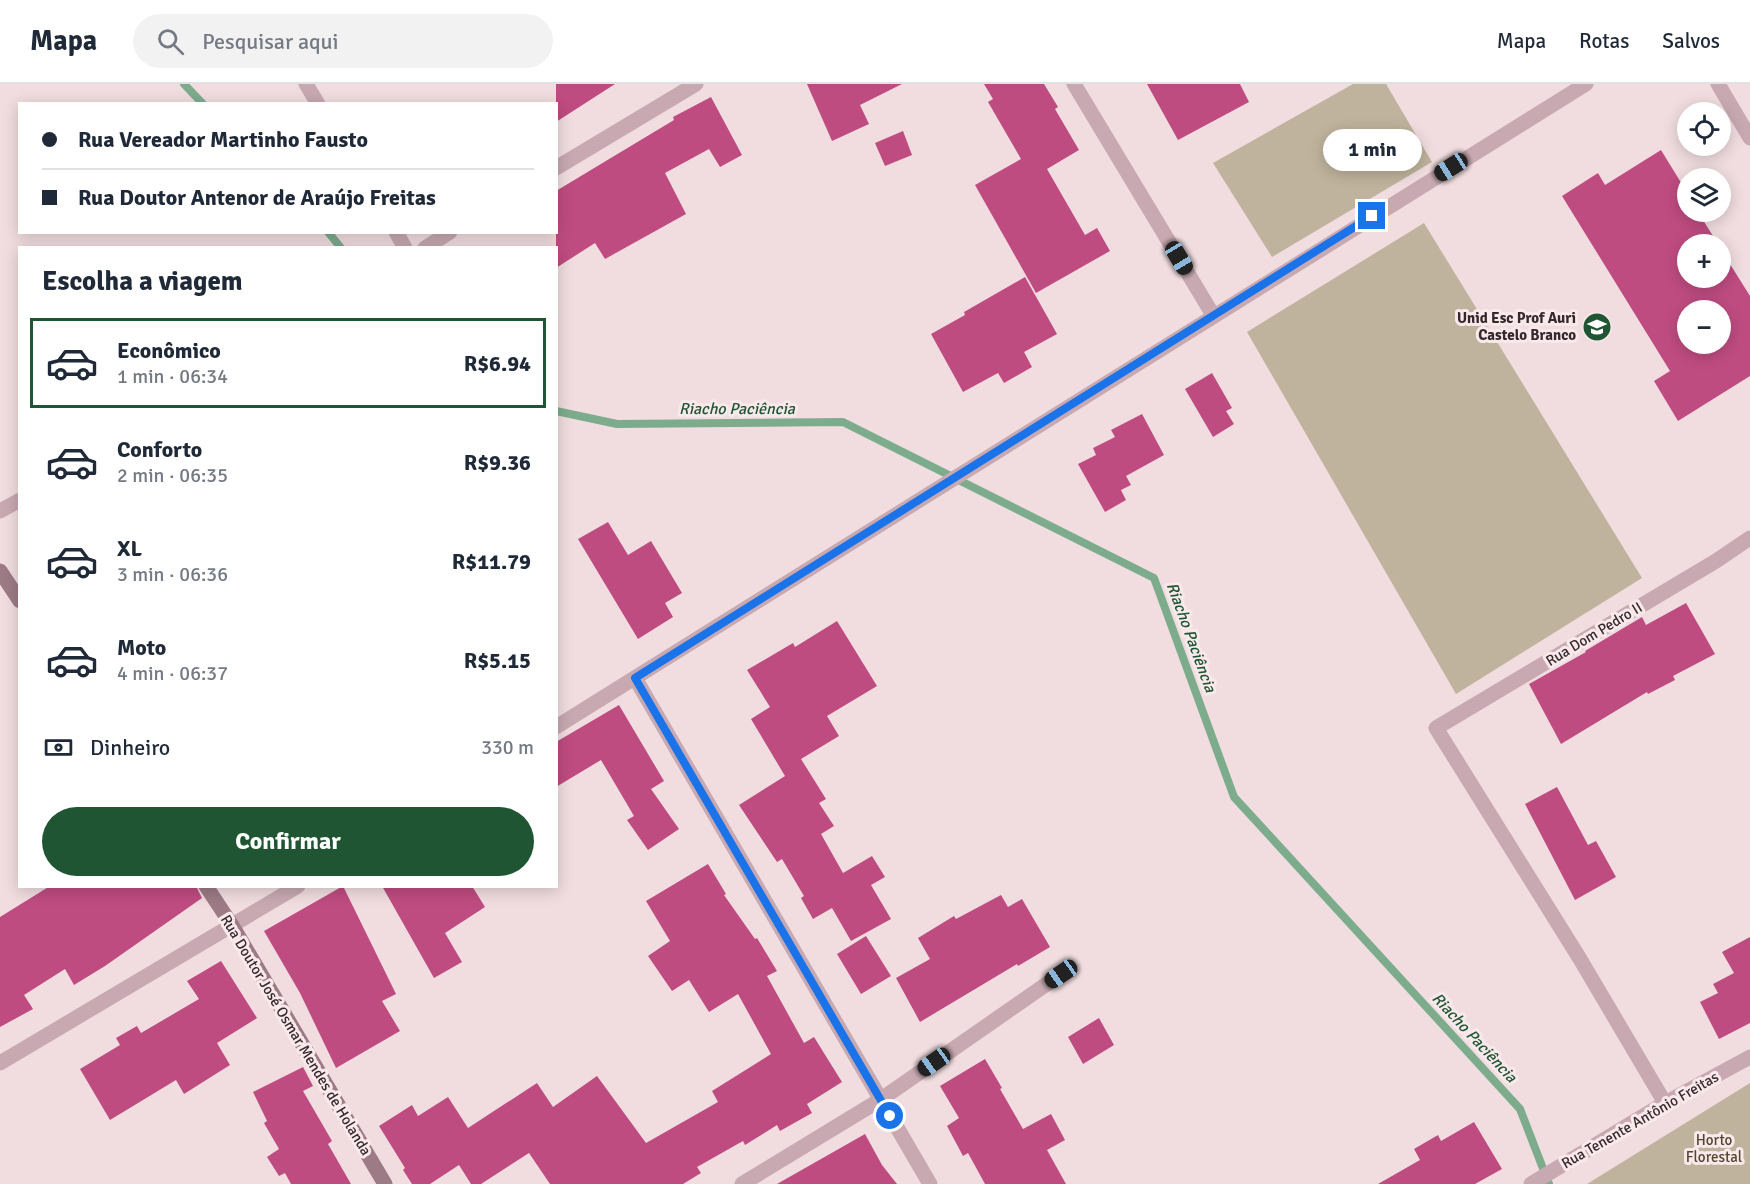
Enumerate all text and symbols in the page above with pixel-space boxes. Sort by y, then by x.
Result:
search box [133,14,553,68]
text: Mapa [30,24,97,58]
icon: search [154,25,187,58]
text: Pesquisar aqui [202,28,339,55]
text: Mapa [1497,28,1546,54]
text: Rotas [1579,28,1629,54]
text: Salvos [1662,28,1720,54]
map controls [1677,102,1731,354]
button: locate [1677,102,1731,156]
text: Rua Vereador Martinho Fausto [78,126,368,153]
callout: 1 min [1322,129,1422,171]
text: 1 min [1348,137,1397,162]
car [1431,150,1471,184]
button: layers [1677,168,1731,222]
text: Rua Doutor Antenor de Araújo Freitas [78,184,436,211]
route end [1358,202,1385,229]
button: + [1677,234,1731,288]
car [1162,238,1196,278]
text: Escolha a viagem [42,265,243,298]
button: − [1677,300,1731,354]
place label: Unid Esc Prof Auri Castelo Branco [1457,309,1576,344]
school or university icon: Unid Esc Prof Auri Castelo Branco [1581,311,1613,343]
icon: car [45,336,99,390]
text: Econômico [117,337,221,364]
text: R$6.94 [464,350,531,377]
text: 1 min · 06:34 [117,364,228,389]
water label: Riacho Paciência [679,399,796,419]
icon: car [45,435,99,489]
text: Conforto [117,436,202,463]
text: R$9.36 [464,449,531,476]
text: 2 min · 06:35 [117,463,228,488]
icon: car [45,534,99,588]
text: XL [117,535,142,562]
text: R$11.79 [452,548,531,575]
text: 3 min · 06:36 [117,562,228,587]
water label: Riacho Paciência [1162,580,1221,696]
street label: Rua Dom Pedro II [1543,598,1645,670]
icon: car [45,633,99,687]
text: Moto [117,634,166,661]
text: R$5.15 [464,647,531,674]
text: 4 min · 06:37 [117,661,228,686]
icon: cash [42,731,75,764]
text: Dinheiro [90,734,170,761]
text: 330 m [481,735,534,760]
button: Confirmar [42,807,534,876]
street label: Rua Doutor José Osmar Mendes de Holanda [217,911,375,1159]
car [1041,956,1081,992]
water label: Riacho Paciência [1427,989,1522,1087]
car [914,1044,954,1080]
street label: Rua Tenente Antônio Freitas [1558,1067,1722,1172]
route start [876,1102,903,1129]
park label: Horto Florestal [1686,1131,1742,1166]

